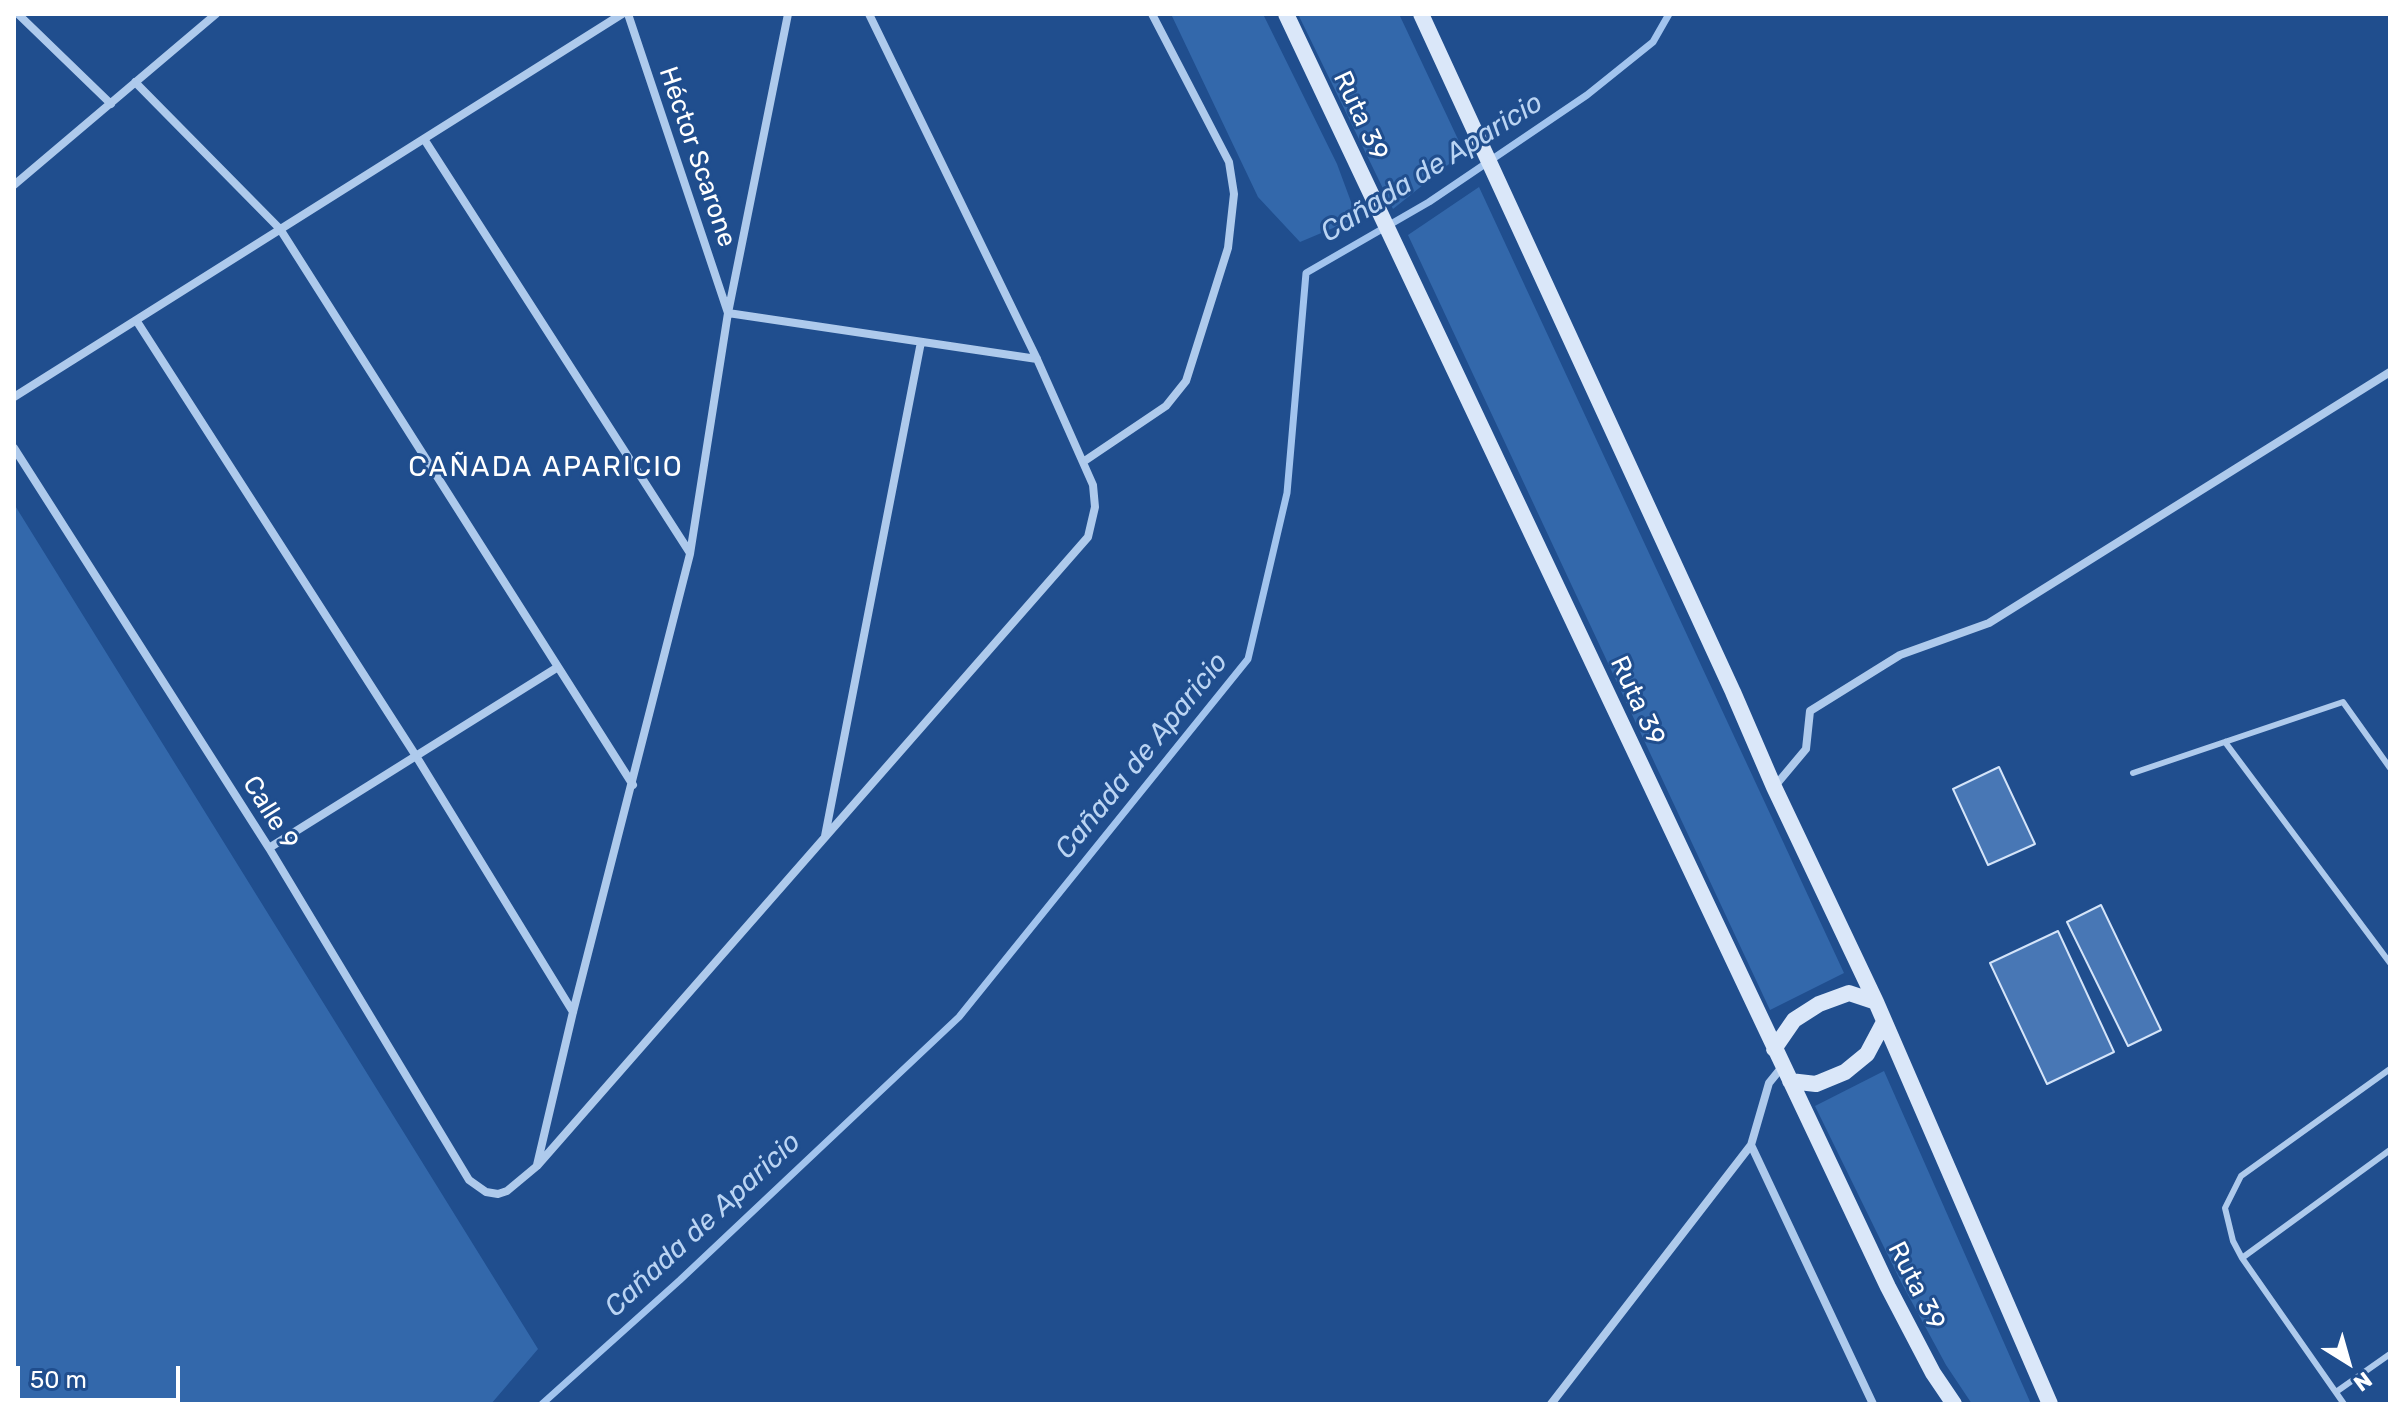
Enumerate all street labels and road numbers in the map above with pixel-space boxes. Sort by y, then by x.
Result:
street label: Héctor Scarone [652,63,742,251]
street label: Ruta 39 [1326,67,1394,165]
street label: Ruta 39 [1603,652,1671,750]
street label: Calle 9 [235,771,305,855]
street label: Ruta 39 [1881,1237,1951,1335]

